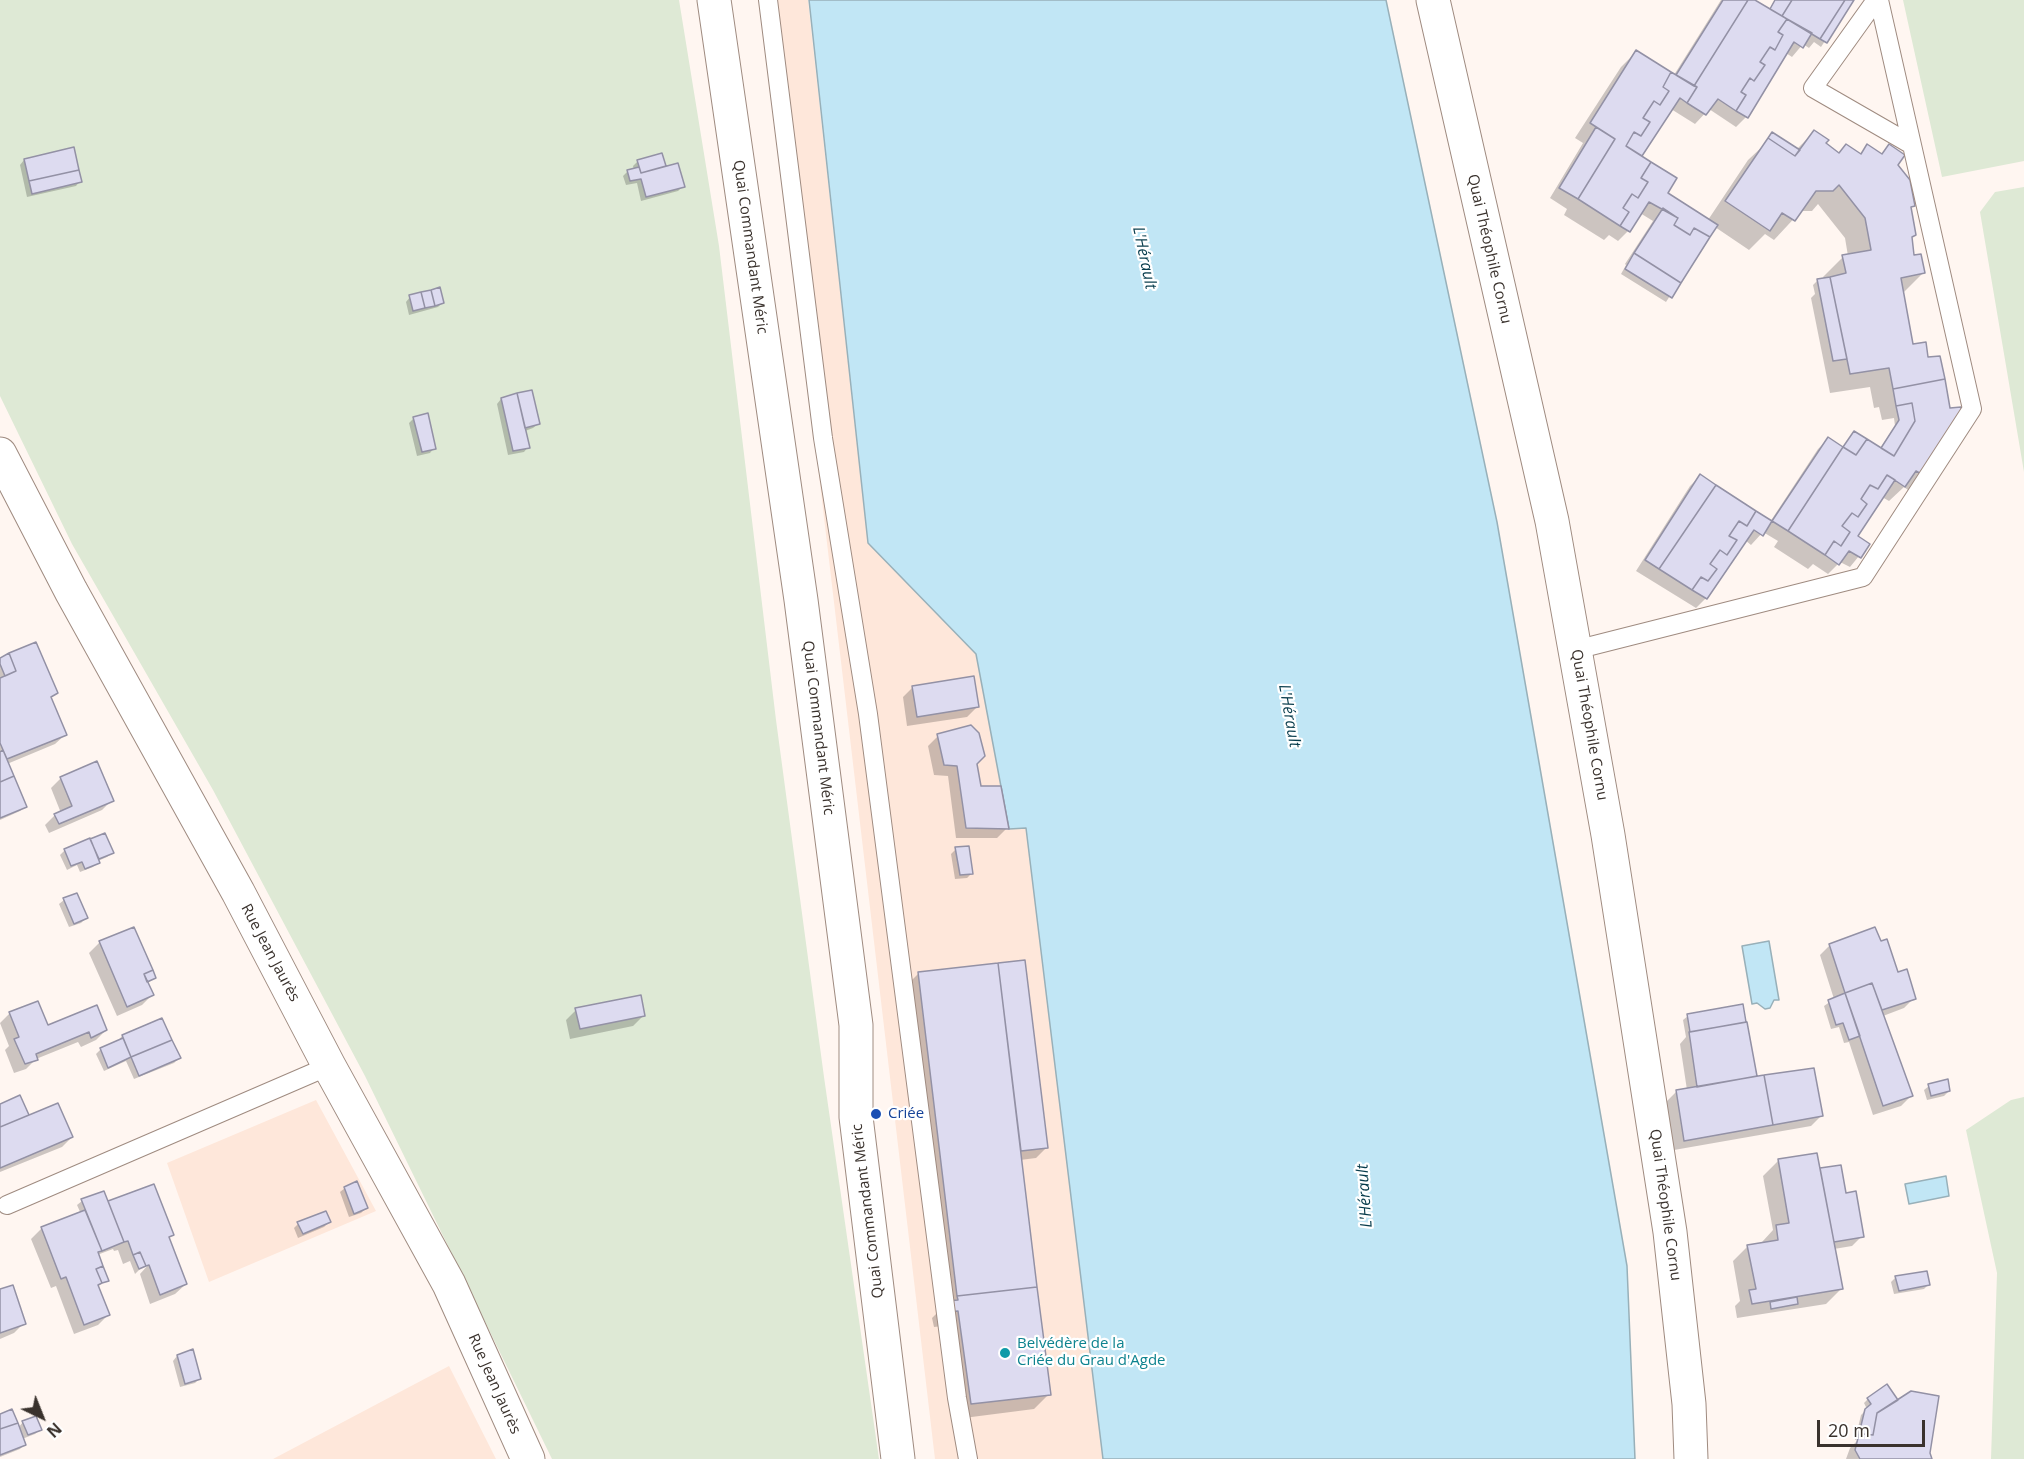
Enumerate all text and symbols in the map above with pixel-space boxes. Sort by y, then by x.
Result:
street label: Quai Commandant Méric [729,159,771,335]
street label: Quai Théophile Cornu [1463,172,1515,326]
water label: L'Hérault [1128,225,1160,291]
street label: Quai Commandant Méric [798,640,838,816]
street label: Quai Théophile Cornu [1567,648,1611,802]
water label: L'Hérault [1274,683,1304,749]
street label: Rue Jean Jaurès [237,901,303,1005]
place label: Criée [888,1105,924,1123]
marker: Criée [869,1107,883,1121]
street label: Quai Commandant Méric [848,1123,888,1299]
street label: Quai Théophile Cornu [1645,1128,1685,1282]
water label: L'Hérault [1353,1163,1377,1229]
street label: Rue Jean Jaurès [464,1331,524,1437]
place label: Belvédère de la Criée du Grau d'Agde [1017,1335,1166,1370]
marker: Belvédère de la Criée du Grau d'Agde [998,1346,1012,1360]
north arrow [12,1387,72,1447]
scale bar [1820,1408,1928,1446]
text: N [42,1418,67,1443]
text: 20 m [1828,1418,1870,1442]

